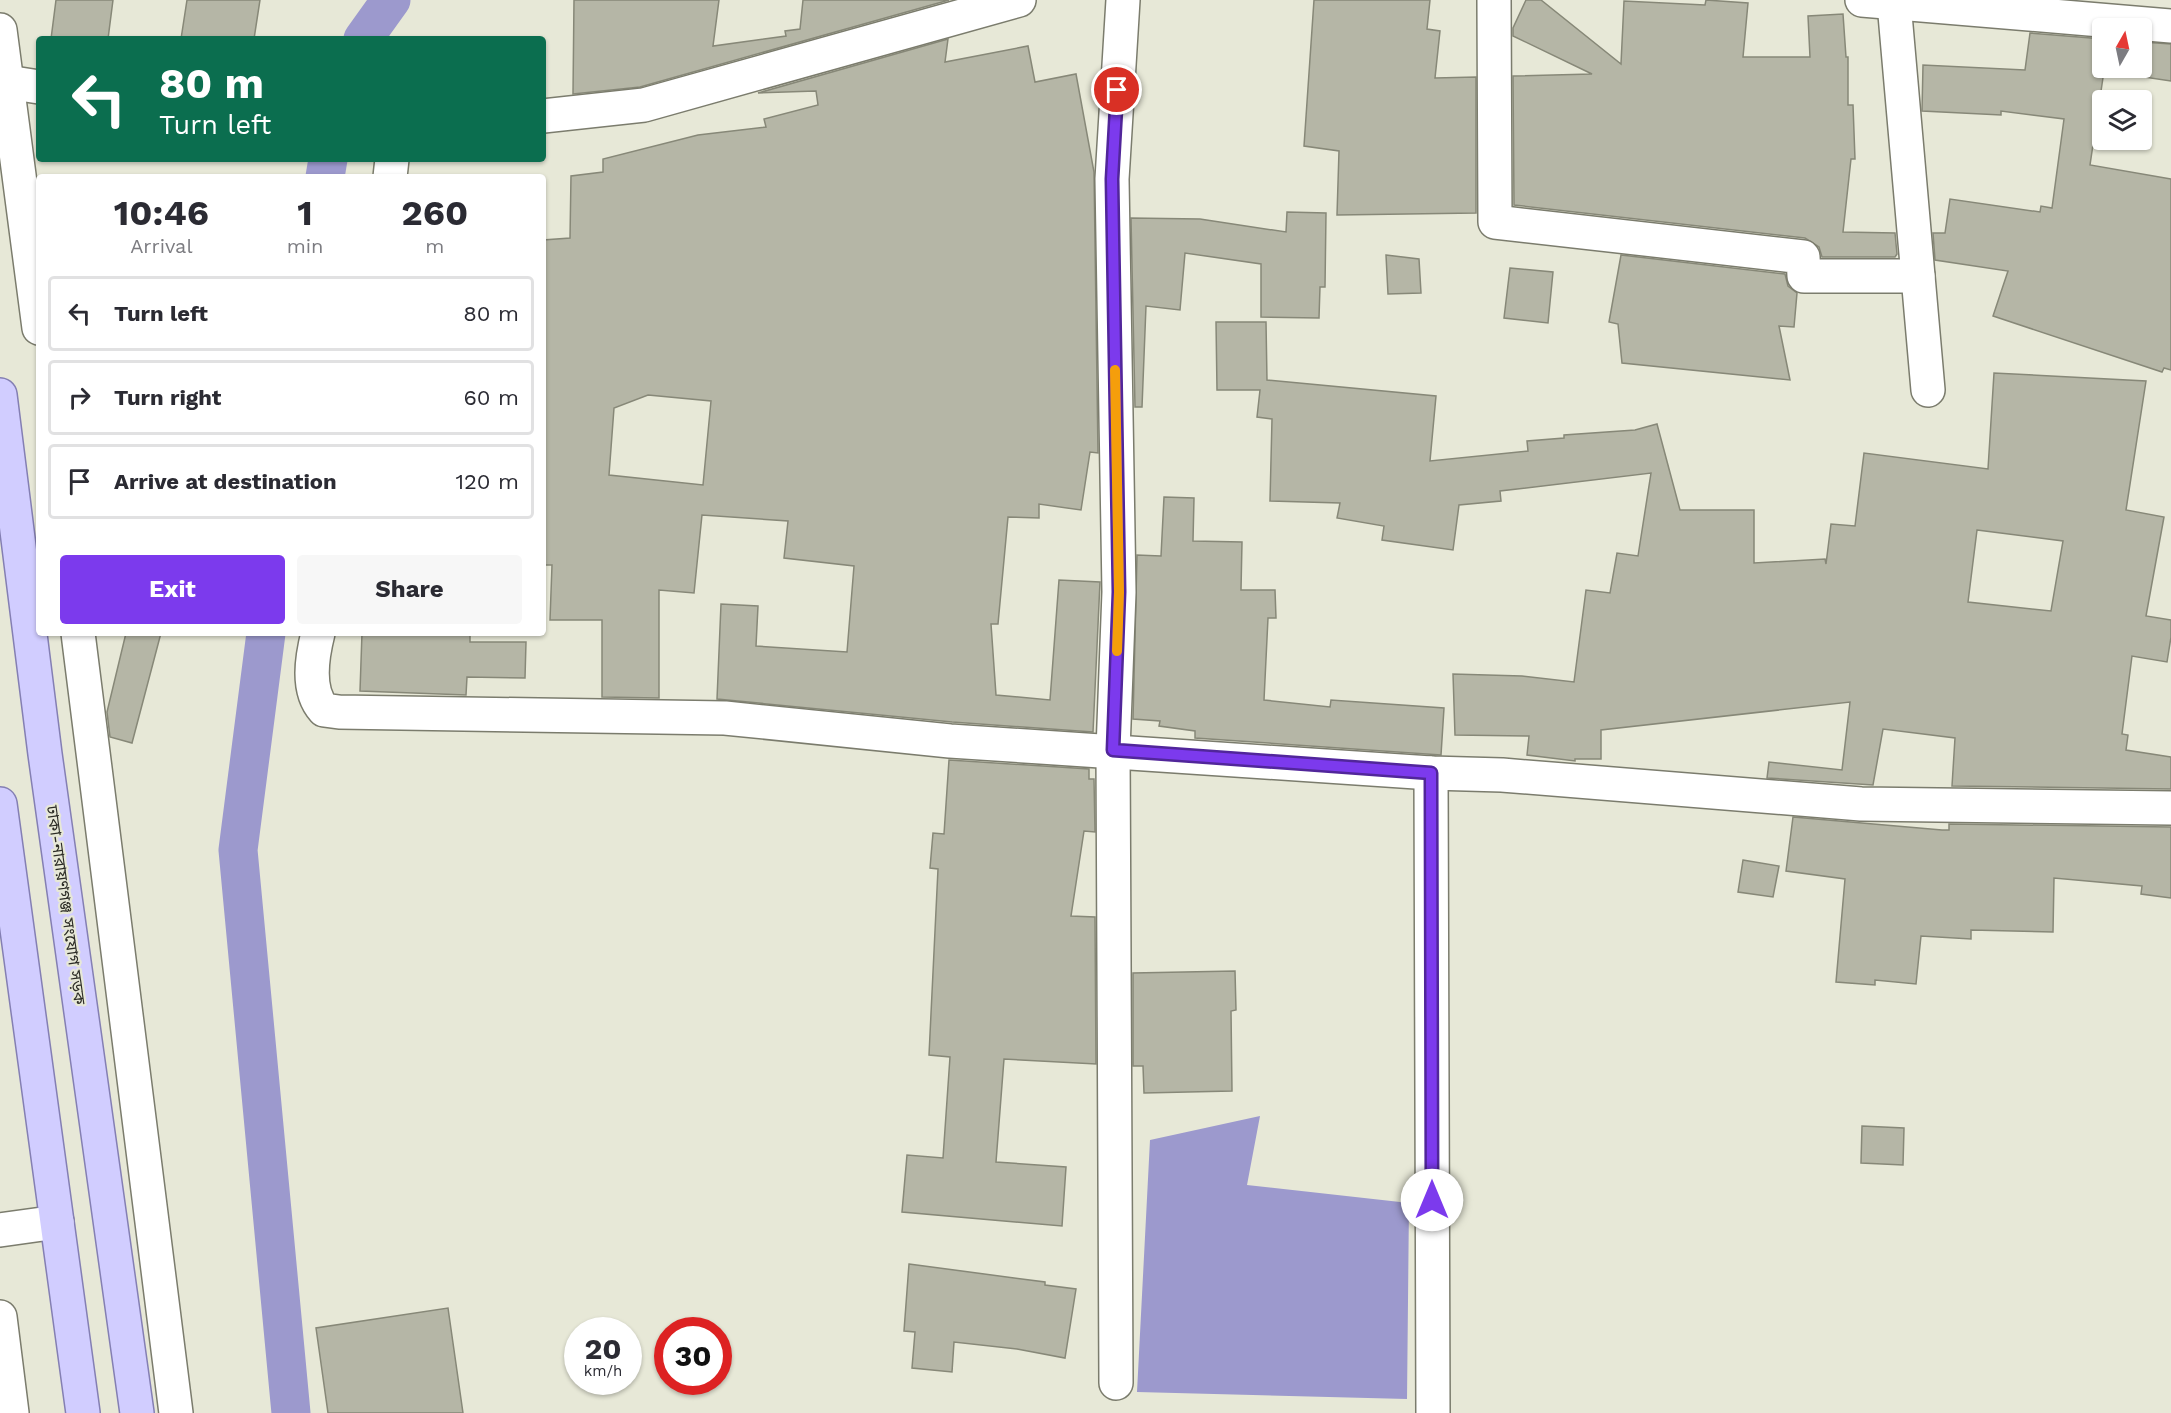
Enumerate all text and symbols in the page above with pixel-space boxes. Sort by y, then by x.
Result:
north arrow [2092,18,2152,78]
map controls [2092,18,2152,150]
text: 80 m [159,59,264,108]
icon: left [60,60,138,138]
pin [1091,64,1142,115]
icon: arrive [1100,73,1133,106]
button: layers [2092,90,2152,150]
text: Turn left [159,109,271,141]
text: 10:46 [114,192,209,234]
text: 1 [297,192,313,234]
text: 260 [401,192,468,234]
text: Arrival [130,234,193,258]
text: min [287,234,323,258]
text: m [425,234,444,258]
icon: left [63,297,96,330]
text: Turn left [114,301,208,326]
text: 80 m [463,301,519,326]
icon: right [63,381,96,414]
text: Turn right [114,385,221,410]
text: 60 m [463,385,519,410]
icon: arrive [63,465,96,498]
text: Arrive at destination [114,469,337,494]
text: 120 m [455,469,519,494]
button: Exit [60,555,285,624]
button: Share [297,555,522,624]
street label: ঢাকা-নারায়ণগঞ্জ সংযোগ সড়ক [42,803,90,1007]
position arrow [1400,1168,1464,1232]
speed limit sign: 30 [654,1317,732,1395]
text: 20 [584,1331,622,1366]
text: km/h [584,1362,622,1380]

